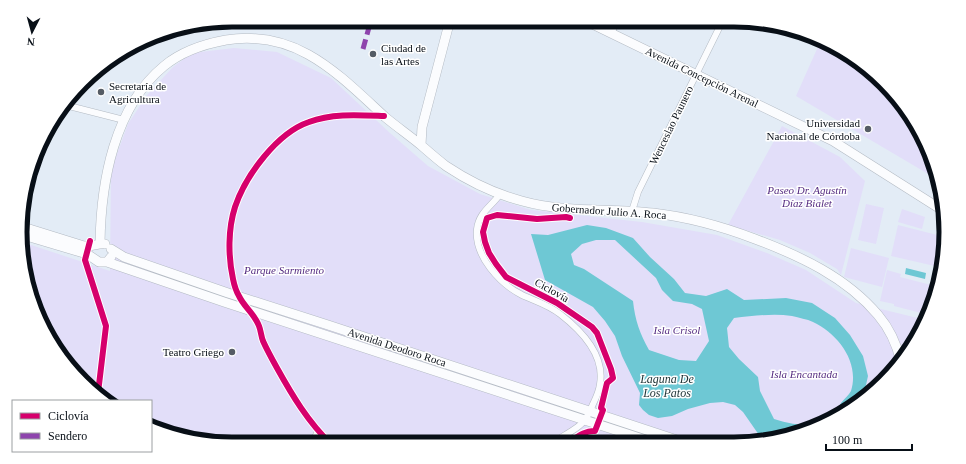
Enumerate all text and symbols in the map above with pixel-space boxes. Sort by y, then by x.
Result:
north arrow [12,12,52,52]
text: N [26,36,36,48]
place label: Ciudad de las Artes [381,42,426,67]
street label: Avenida Concepción Arenal [644,44,760,110]
marker: Ciudad de las Artes [368,49,378,59]
place label: Secretaría de Agricultura [109,80,166,105]
street label: Wenceslao Paunero [647,83,695,166]
marker: Secretaría de Agricultura [96,87,106,97]
place label: Universidad Nacional de Córdoba [767,117,860,142]
marker: Universidad Nacional de Córdoba [863,124,873,134]
park label: Paseo Dr. Agustín Díaz Bialet [766,184,847,209]
street label: Gobernador Julio A. Roca [551,201,667,221]
park label: Parque Sarmiento [243,264,324,276]
street label: Ciclovía [533,276,571,304]
park label: Isla Crisol [653,324,700,336]
street label: Avenida Deodoro Roca [346,325,448,369]
place label: Teatro Griego [163,346,224,358]
marker: Teatro Griego [227,347,237,357]
park label: Isla Encantada [770,368,838,380]
water label: Laguna De Los Patos [639,372,695,400]
legend [12,400,152,452]
text: Ciclovía [48,409,89,423]
scale bar [826,426,912,452]
text: Sendero [48,429,87,443]
text: 100 m [832,433,863,447]

